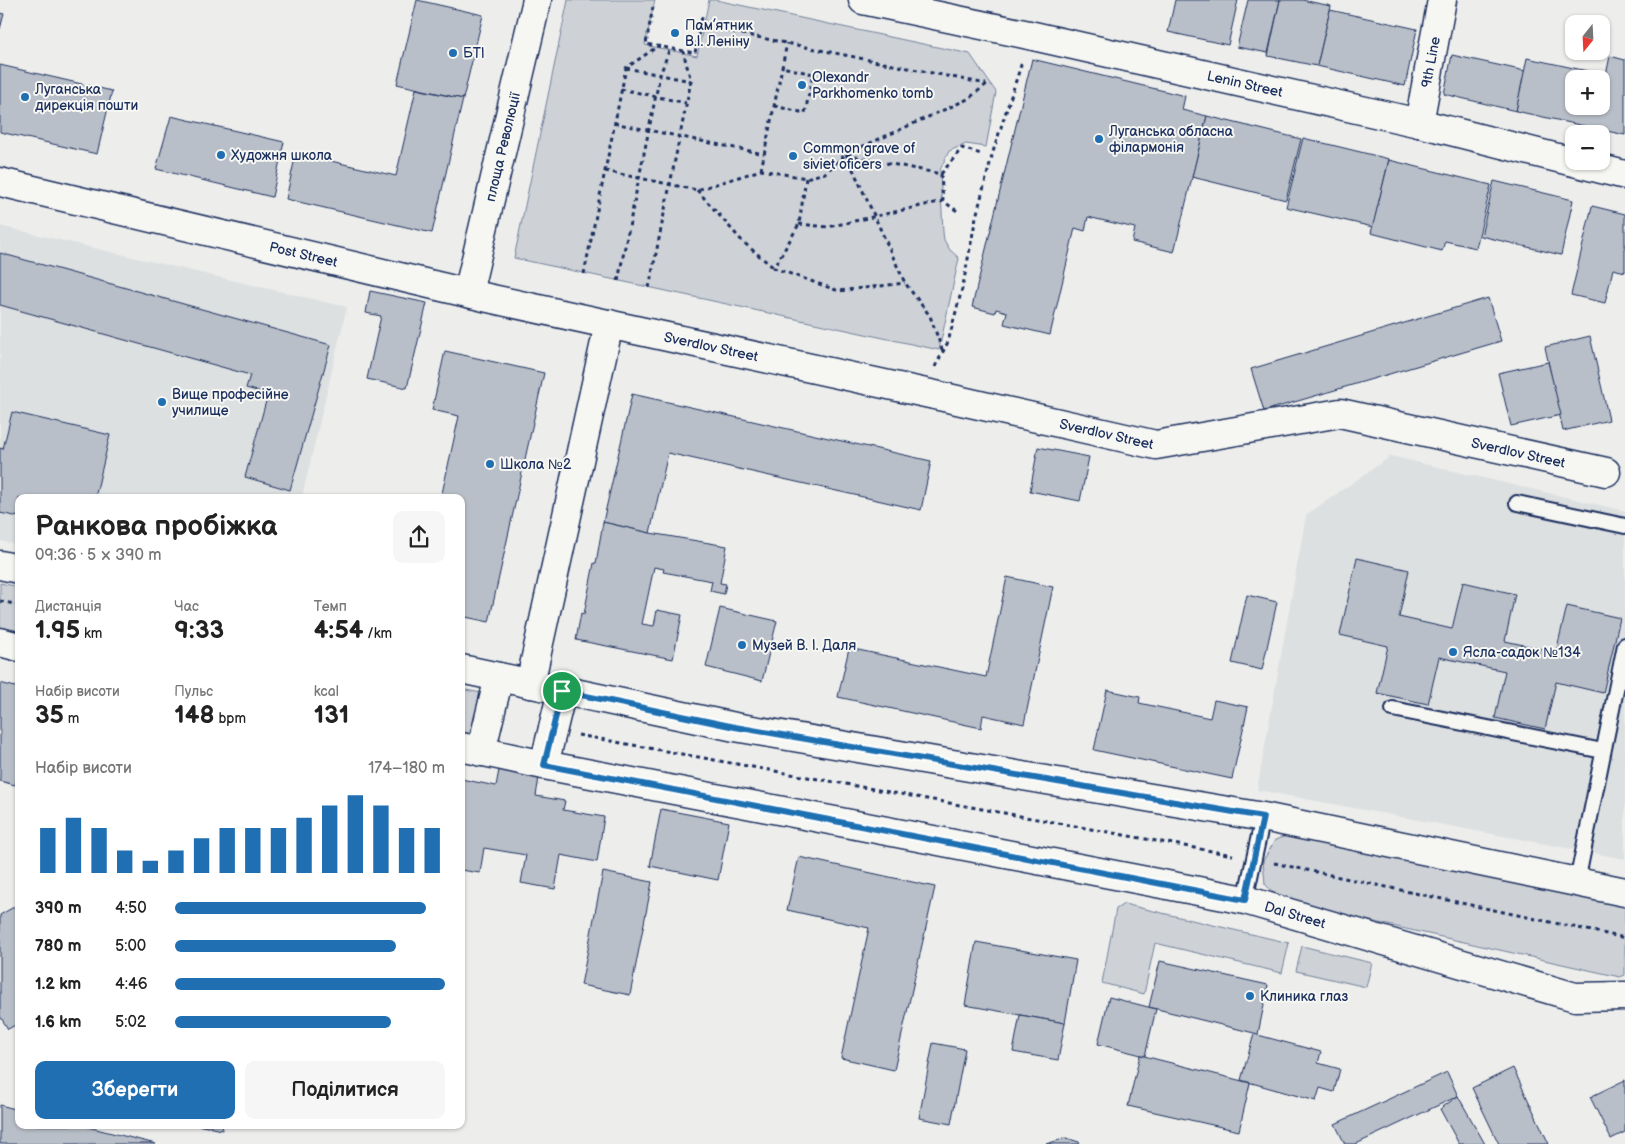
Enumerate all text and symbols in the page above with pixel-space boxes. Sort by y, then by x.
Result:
north arrow [1565,15,1610,60]
map controls [1565,15,1610,170]
place label: Пам’ятник В.І. Леніну [685,17,754,50]
marker: Пам’ятник В.І. Леніну [669,27,681,39]
street label: 9th Line [1418,35,1444,89]
place label: БТІ [463,45,485,62]
marker: БТІ [447,47,459,59]
street label: Lenin Street [1205,67,1285,101]
place label: Olexandr Parkhomenko tomb [812,69,933,102]
button: + [1565,70,1610,115]
marker: Olexandr Parkhomenko tomb [796,79,808,91]
place label: Луганська дирекція пошти [34,81,138,114]
street label: площа Революції [482,90,524,203]
marker: Луганська дирекція пошти [19,91,31,103]
place label: Луганська обласна філармонія [1108,123,1234,156]
button: − [1565,125,1610,170]
marker: Луганська обласна філармонія [1093,133,1105,145]
place label: Common grave of siviet oficers [803,140,916,173]
place label: Художня школа [231,147,333,164]
marker: Художня школа [215,149,227,161]
marker: Common grave of siviet oficers [787,150,799,162]
street label: Post Street [268,238,340,271]
street label: Sverdlov Street [662,328,760,366]
place label: Вище професійне училище [172,386,289,419]
marker: Вище професійне училище [156,396,168,408]
street label: Sverdlov Street [1058,415,1156,453]
street label: Sverdlov Street [1470,434,1568,472]
place label: Школа №2 [500,456,572,473]
marker: Школа №2 [484,458,496,470]
text: Ранкова пробіжка [35,510,277,543]
button: share [393,511,445,563]
text: 09:36 · 5 × 390 m [35,546,161,565]
text: Дистанція [35,598,102,615]
text: Час [174,598,199,615]
text: Темп [314,598,347,615]
text: 1.95 [35,615,80,646]
text: 9:33 [174,615,224,646]
text: 4:54 [314,615,364,646]
text: km [80,625,102,642]
text: /km [364,625,392,642]
place label: Музей В. І. Даля [752,637,856,654]
marker: Музей В. І. Даля [736,639,748,651]
place label: Ясла-садок №134 [1463,644,1581,661]
marker: Ясла-садок №134 [1447,646,1459,658]
pin [541,670,583,712]
icon: arrive [548,677,576,705]
text: Набір висоти [35,683,120,700]
text: Пульс [174,683,213,700]
text: kcal [314,683,339,700]
text: 35 [35,700,64,731]
text: 148 [174,700,215,731]
text: 131 [314,700,349,731]
text: m [64,710,79,727]
text: bpm [215,710,246,727]
text: Набір висоти [35,759,132,778]
text: 174–180 m [368,759,445,778]
street label: Dal Street [1262,898,1328,932]
text: 390 m [35,899,82,918]
text: 4:50 [115,899,147,918]
text: 780 m [35,937,81,956]
text: 5:00 [115,937,146,956]
text: 1.2 km [35,975,81,994]
text: 4:46 [115,975,148,994]
place label: Клиника глаз [1260,988,1348,1005]
marker: Клиника глаз [1244,990,1256,1002]
text: 1.6 km [35,1013,81,1032]
text: 5:02 [115,1013,146,1032]
button: Зберегти [35,1061,235,1119]
button: Поділитися [245,1061,445,1119]

